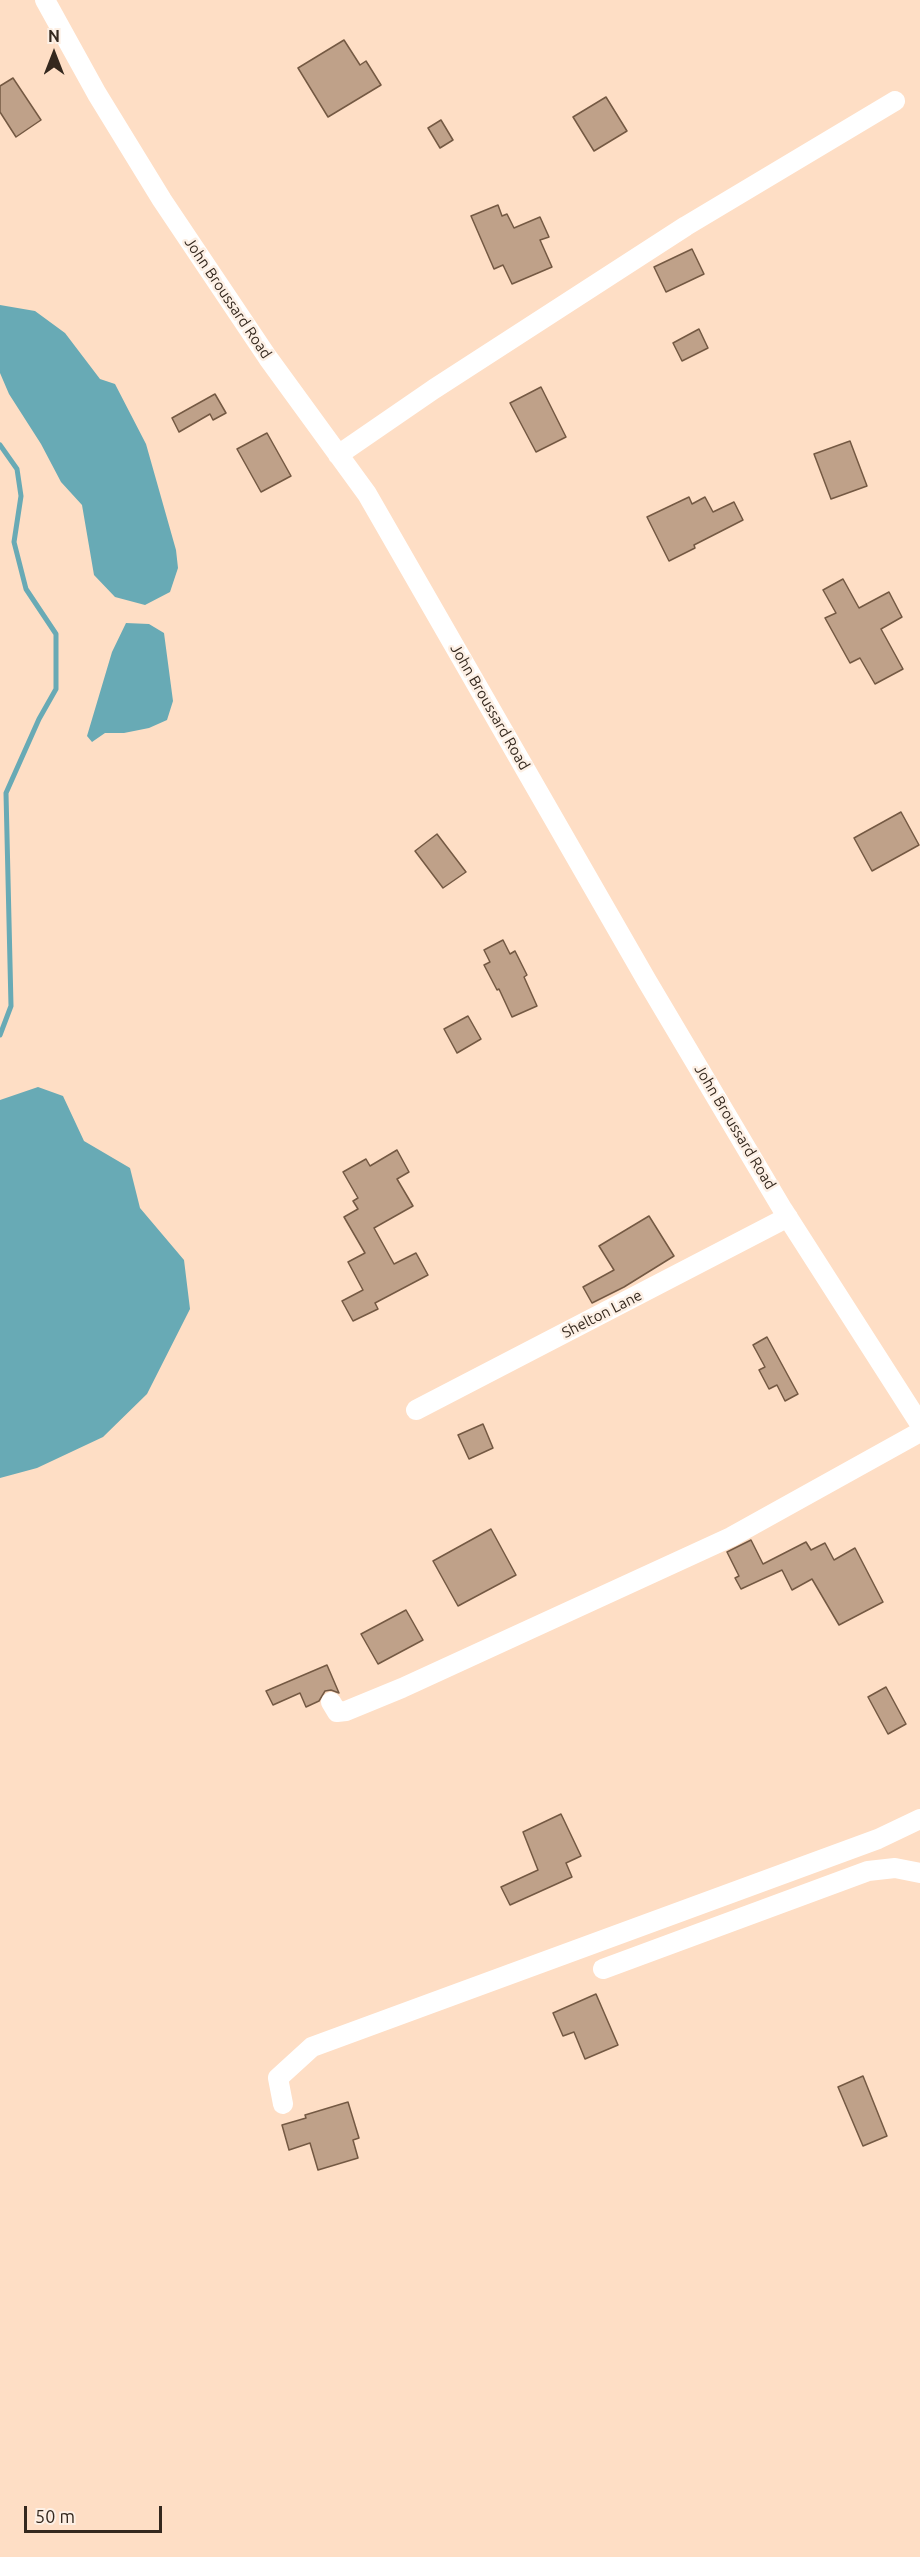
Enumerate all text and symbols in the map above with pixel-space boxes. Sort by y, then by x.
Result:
north arrow [24,24,84,84]
text: N [48,27,60,45]
street label: John Broussard Road [181,234,275,362]
street label: John Broussard Road [447,641,533,773]
street label: John Broussard Road [691,1061,779,1193]
street label: Shelton Lane [559,1286,645,1342]
scale bar [27,2494,165,2532]
text: 50 m [35,2506,75,2526]

